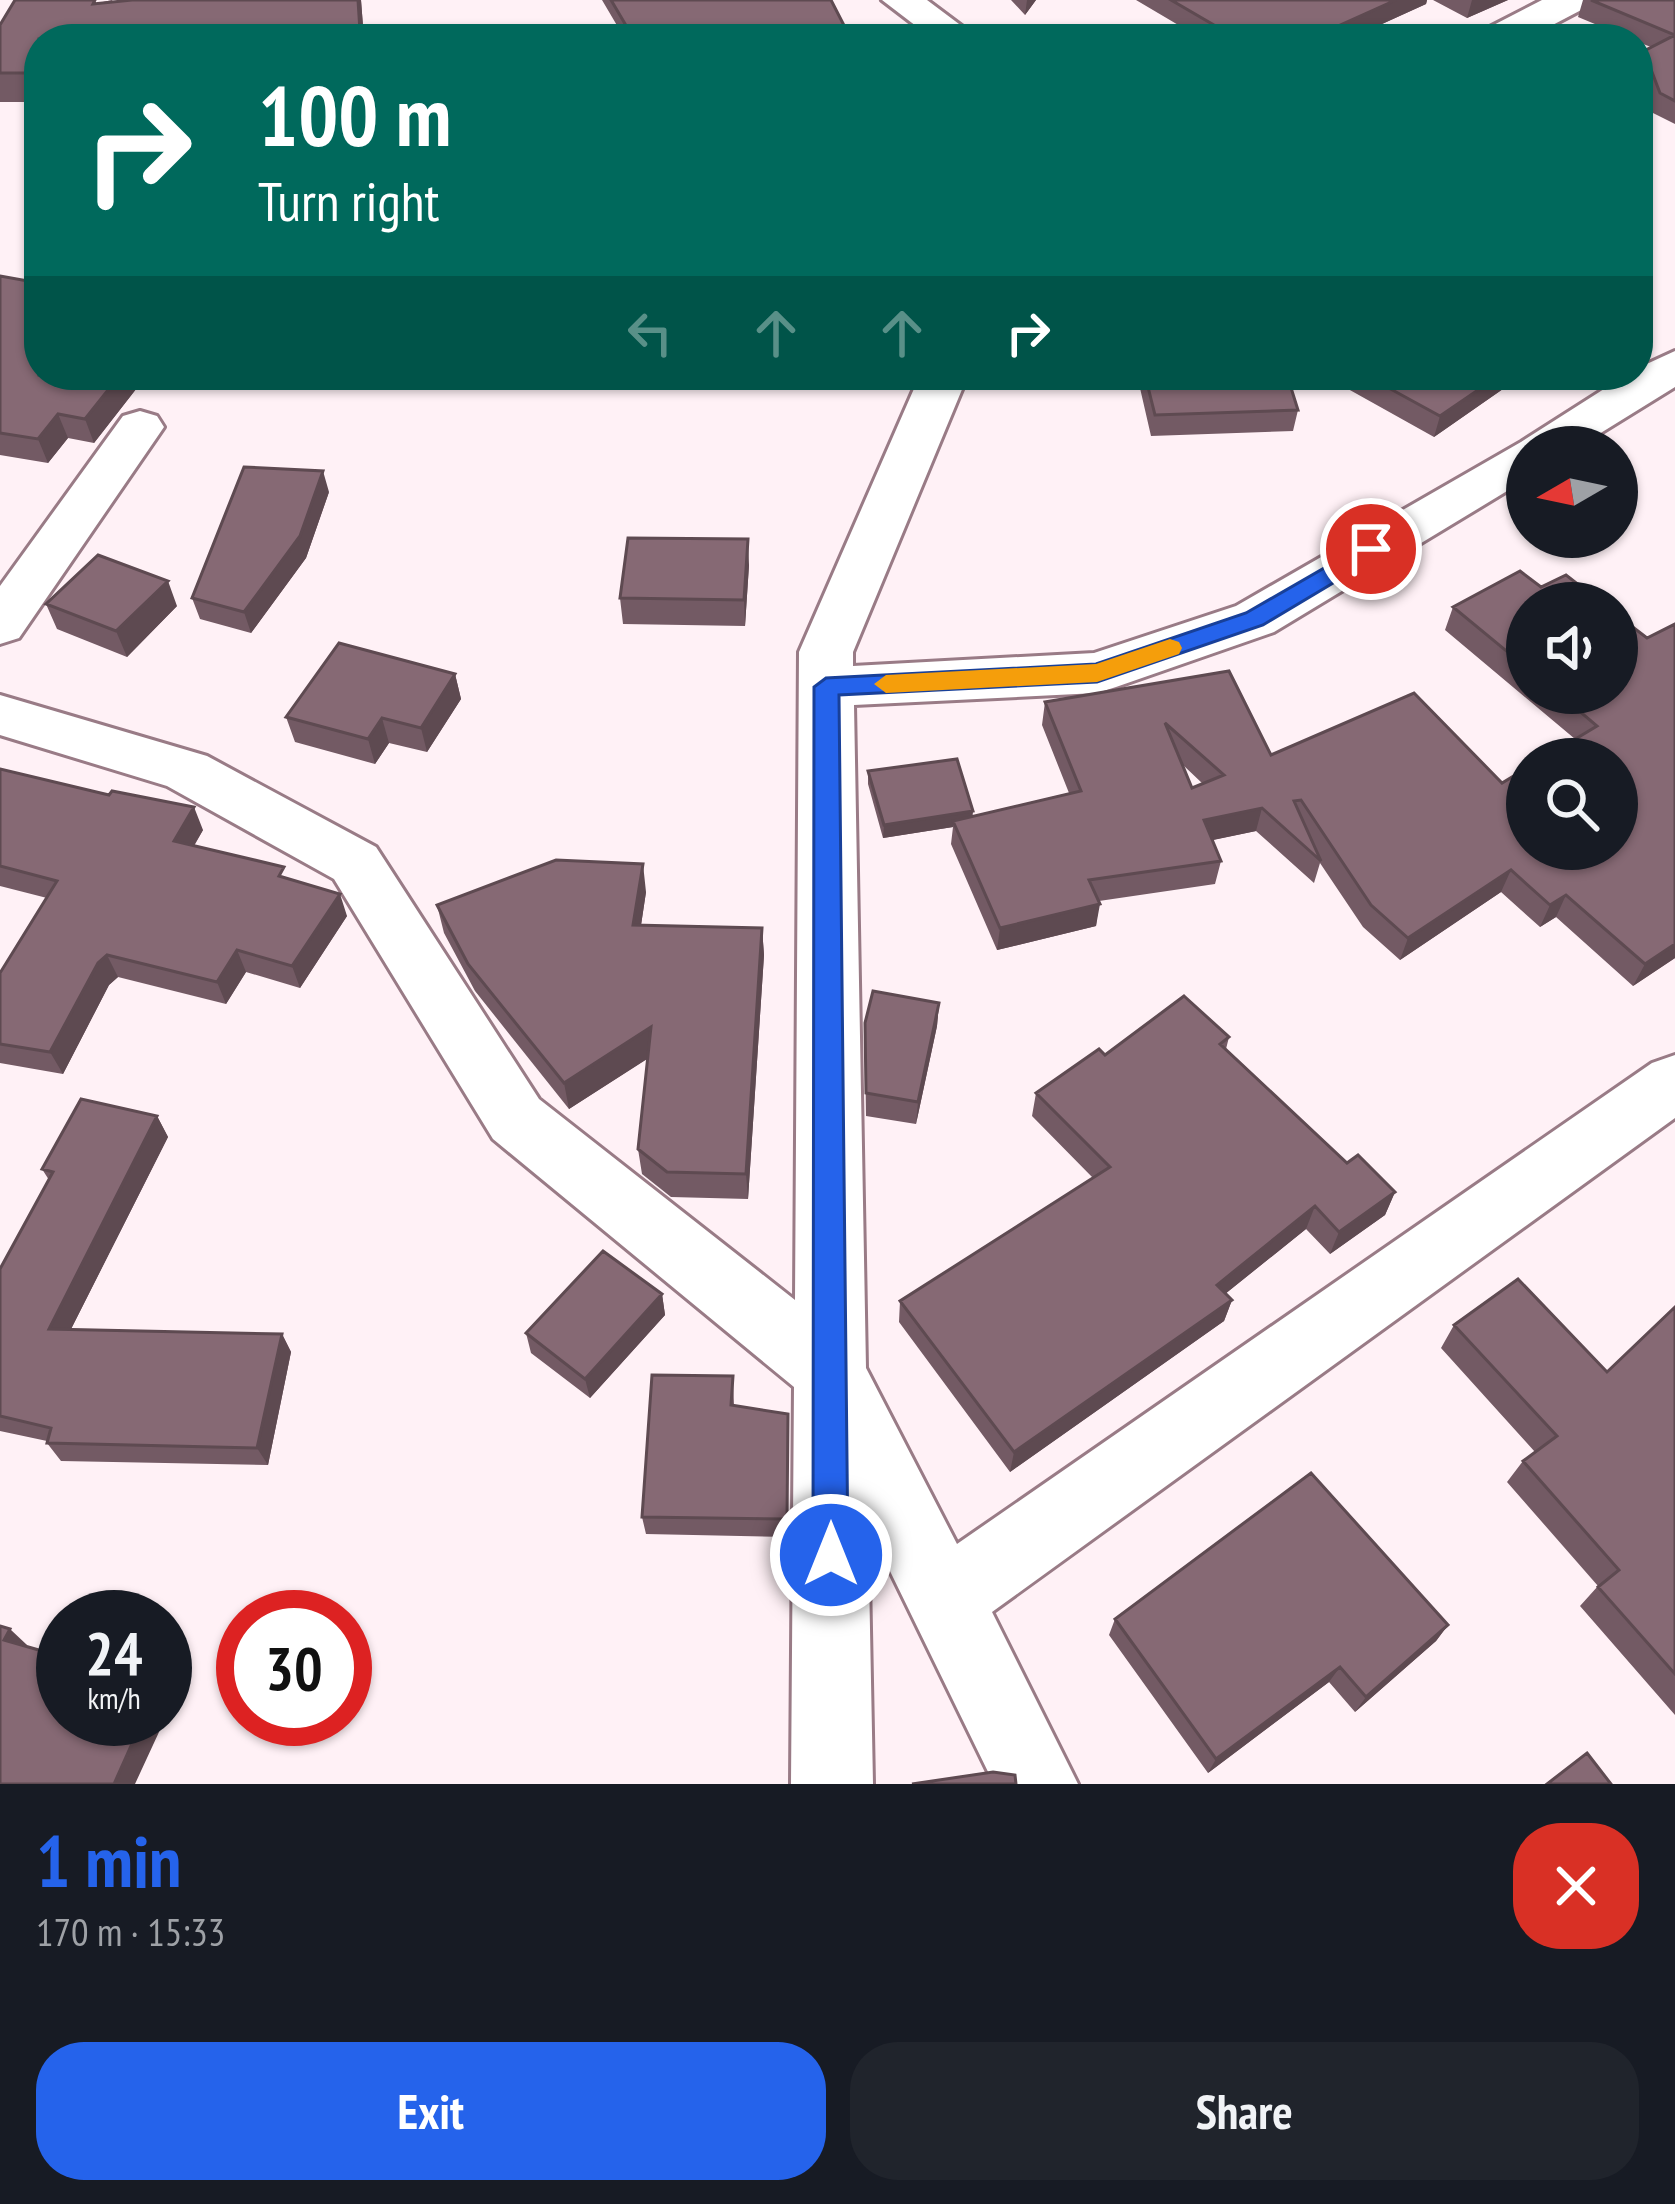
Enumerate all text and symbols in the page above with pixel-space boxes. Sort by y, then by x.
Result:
text: 100 m [258,60,451,169]
icon: right [60,72,216,228]
text: Turn right [258,166,439,236]
icon: left [617,300,683,366]
icon: ahead [743,300,809,366]
icon: ahead [869,300,935,366]
icon: right [995,300,1061,366]
north arrow [1506,426,1638,558]
map controls [1506,426,1638,870]
pin [1320,498,1422,600]
icon: arrive [1338,516,1404,582]
button: sound [1506,582,1638,714]
button: search [1506,738,1638,870]
position arrow [768,1492,894,1618]
speed limit sign: 30 [216,1590,372,1746]
text: 24 [85,1614,143,1692]
text: km/h [87,1678,141,1717]
text: 1 min [36,1814,181,1907]
button: close [1513,1823,1639,1949]
text: 170 m · 15:33 [36,1906,225,1957]
button: Exit [36,2042,826,2180]
button: Share [850,2042,1639,2180]

